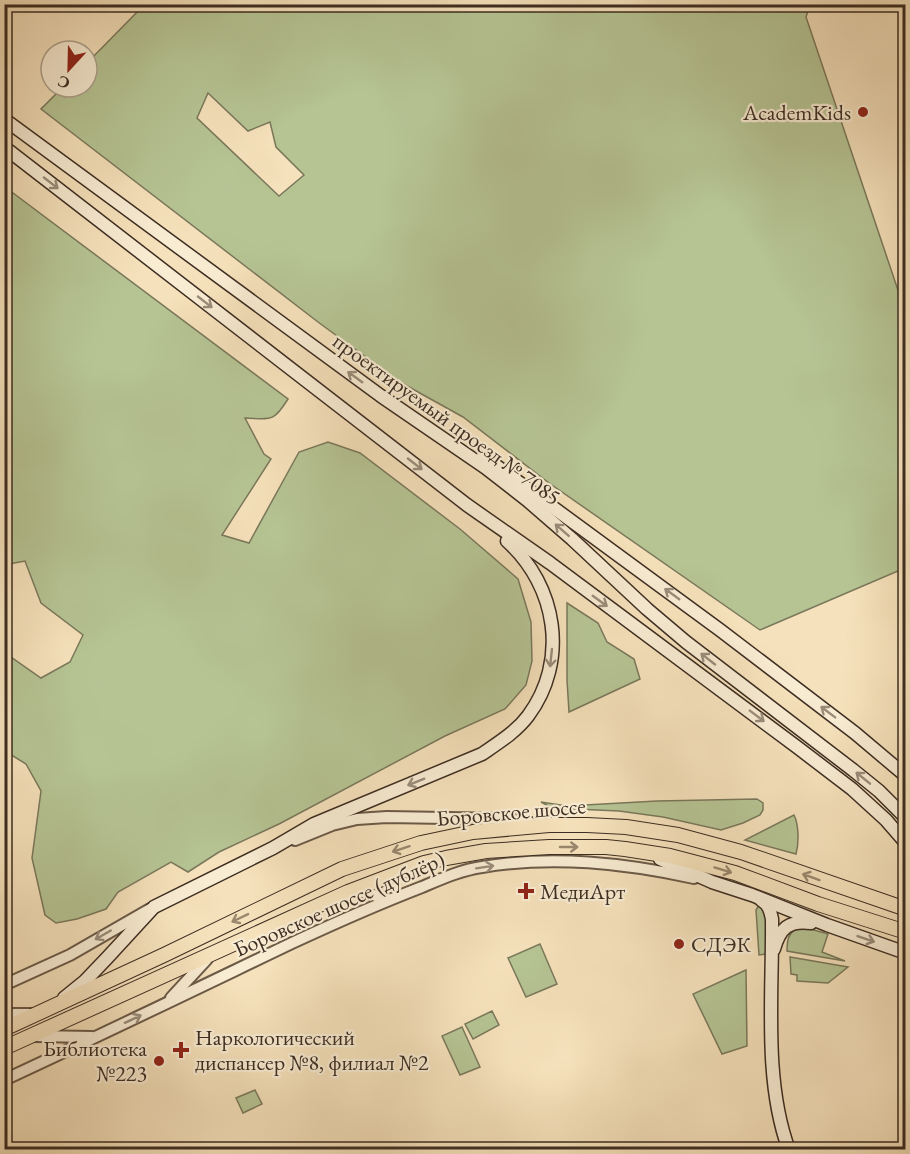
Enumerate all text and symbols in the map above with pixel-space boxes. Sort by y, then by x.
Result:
north arrow [39,39,99,99]
text: С [54,71,73,94]
place label: AcademKids [742,98,851,127]
marker: AcademKids [856,105,870,119]
one-way arrow [42,177,58,190]
one-way arrow [197,296,213,309]
street label: проектируемый проезд № 7085 [327,326,567,512]
one-way arrow [347,371,363,383]
one-way arrow [406,458,422,471]
one-way arrow [555,523,570,537]
one-way arrow [665,588,681,601]
one-way arrow [592,594,608,607]
one-way arrow [545,648,556,668]
one-way arrow [700,653,716,666]
one-way arrow [820,706,836,718]
one-way arrow [748,710,764,723]
one-way arrow [855,771,871,784]
one-way arrow [407,777,425,788]
street label: Боровское шоссе [435,791,587,833]
one-way arrow [558,841,578,853]
street label: Боровское шоссе (дублёр) [229,844,449,964]
one-way arrow [392,844,411,855]
one-way arrow [474,861,494,872]
one-way arrow [713,865,732,876]
one-way arrow [802,871,821,882]
place label: МедиАрт [540,877,625,906]
marker: МедиАрт [517,882,535,900]
one-way arrow [232,912,250,924]
one-way arrow [95,929,112,941]
place label: СДЭК [691,930,751,959]
one-way arrow [856,935,875,946]
marker: СДЭК [672,937,686,951]
one-way arrow [124,1013,142,1025]
place label: Наркологический диспансер №8, филиал №2 [195,1023,429,1077]
place label: Библиотека №223 [43,1034,147,1088]
marker: Наркологический диспансер №8, филиал №2 [172,1041,190,1059]
marker: Библиотека №223 [152,1054,166,1068]

